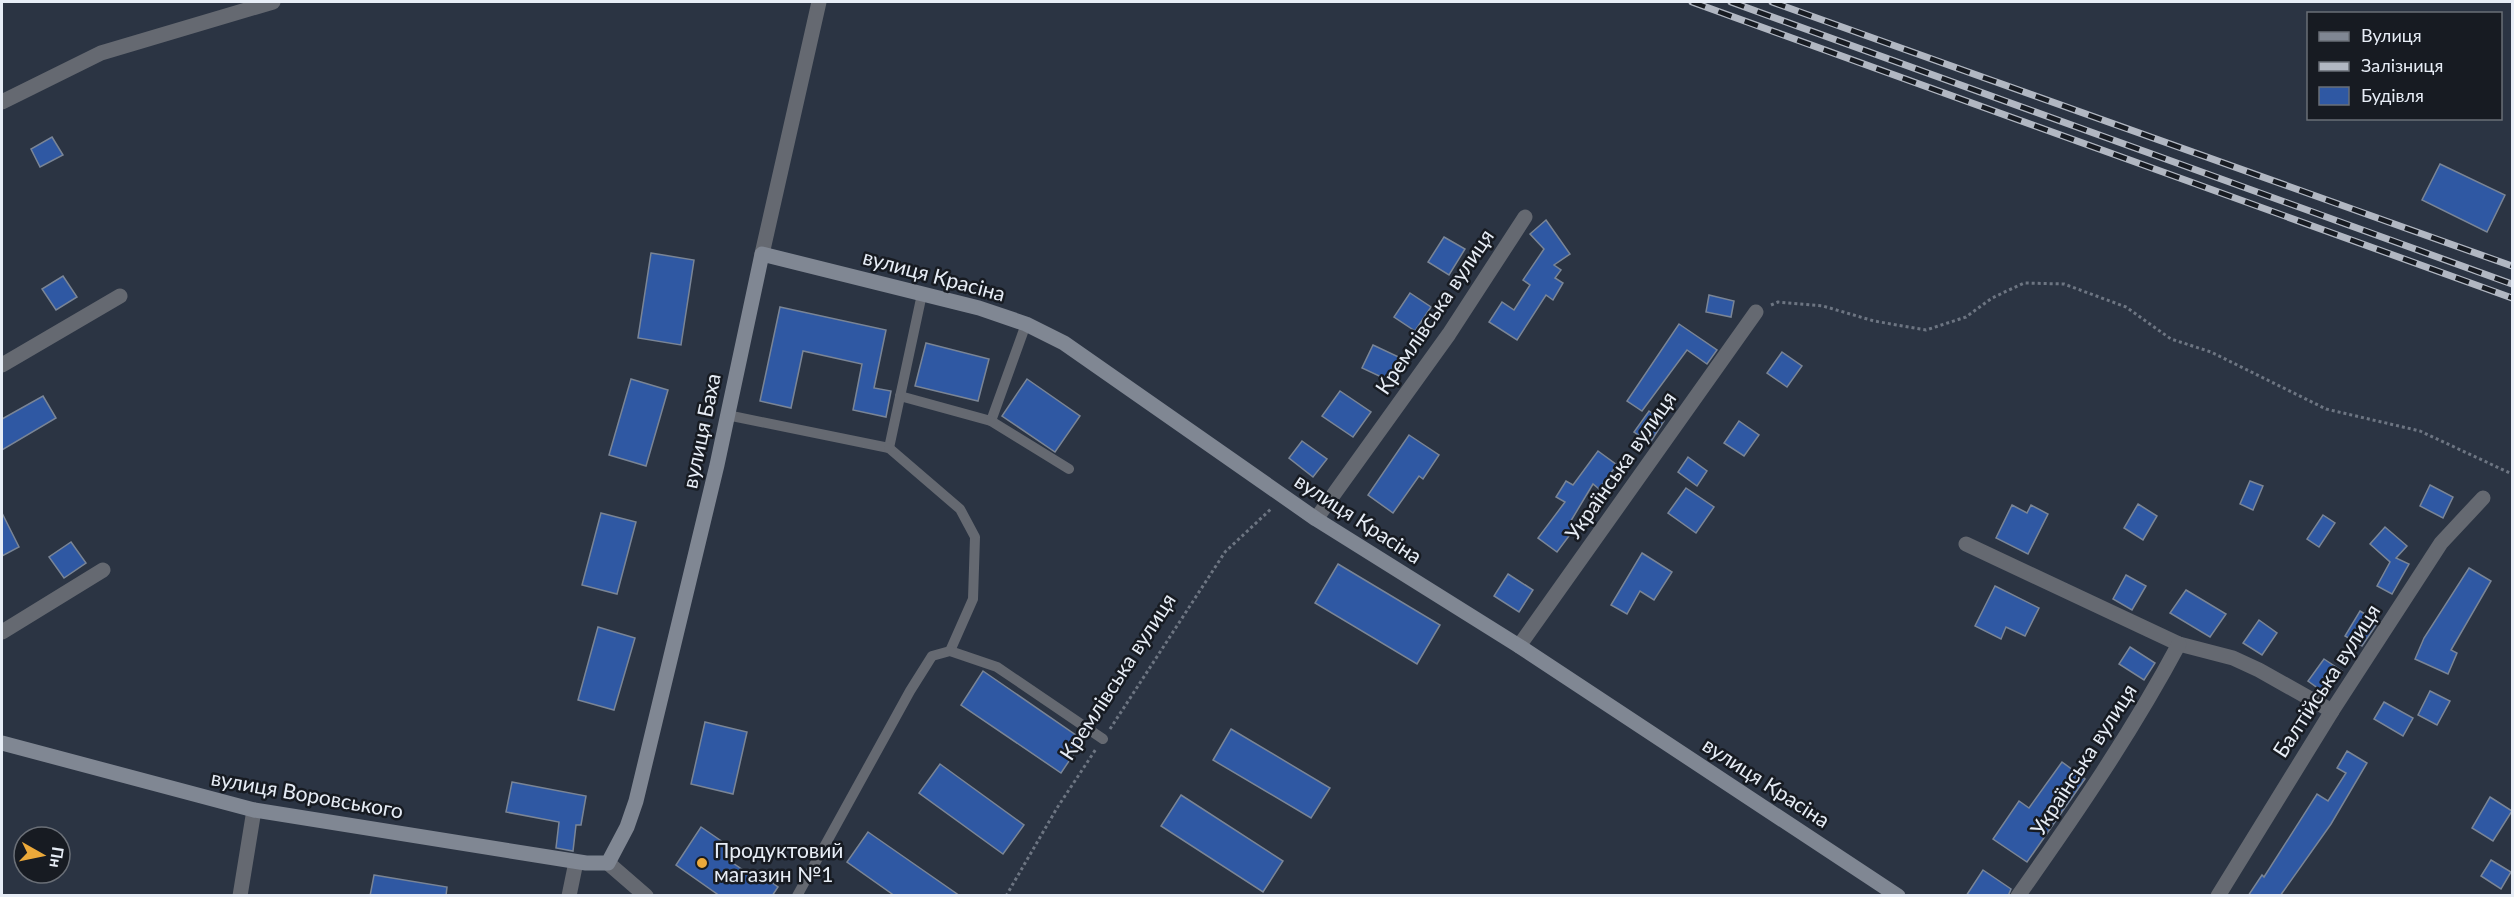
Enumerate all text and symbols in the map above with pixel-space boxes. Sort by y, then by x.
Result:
legend [2307,12,2502,120]
text: Вулиця [2361,24,2422,46]
text: Залізниця [2361,54,2443,76]
text: Будівля [2361,84,2424,106]
street label: Кремлівська вулиця [1369,224,1498,398]
street label: вулиця Красіна [861,244,1008,306]
street label: вулиця Баха [676,371,725,491]
street label: Українська вулиця [1559,386,1680,544]
street label: вулиця Красіна [1291,467,1427,568]
street label: Кремлівська вулиця [1054,588,1180,764]
street label: Балтійська вулиця [2267,599,2385,761]
street label: Українська вулиця [2024,679,2141,840]
street label: вулиця Красіна [1699,731,1835,832]
street label: вулиця Воровського [209,764,405,823]
north arrow [12,825,72,885]
place label: Продуктовий магазин №1 [714,837,843,886]
text: Пн [46,846,68,869]
marker: Продуктовий магазин №1 [695,856,709,870]

